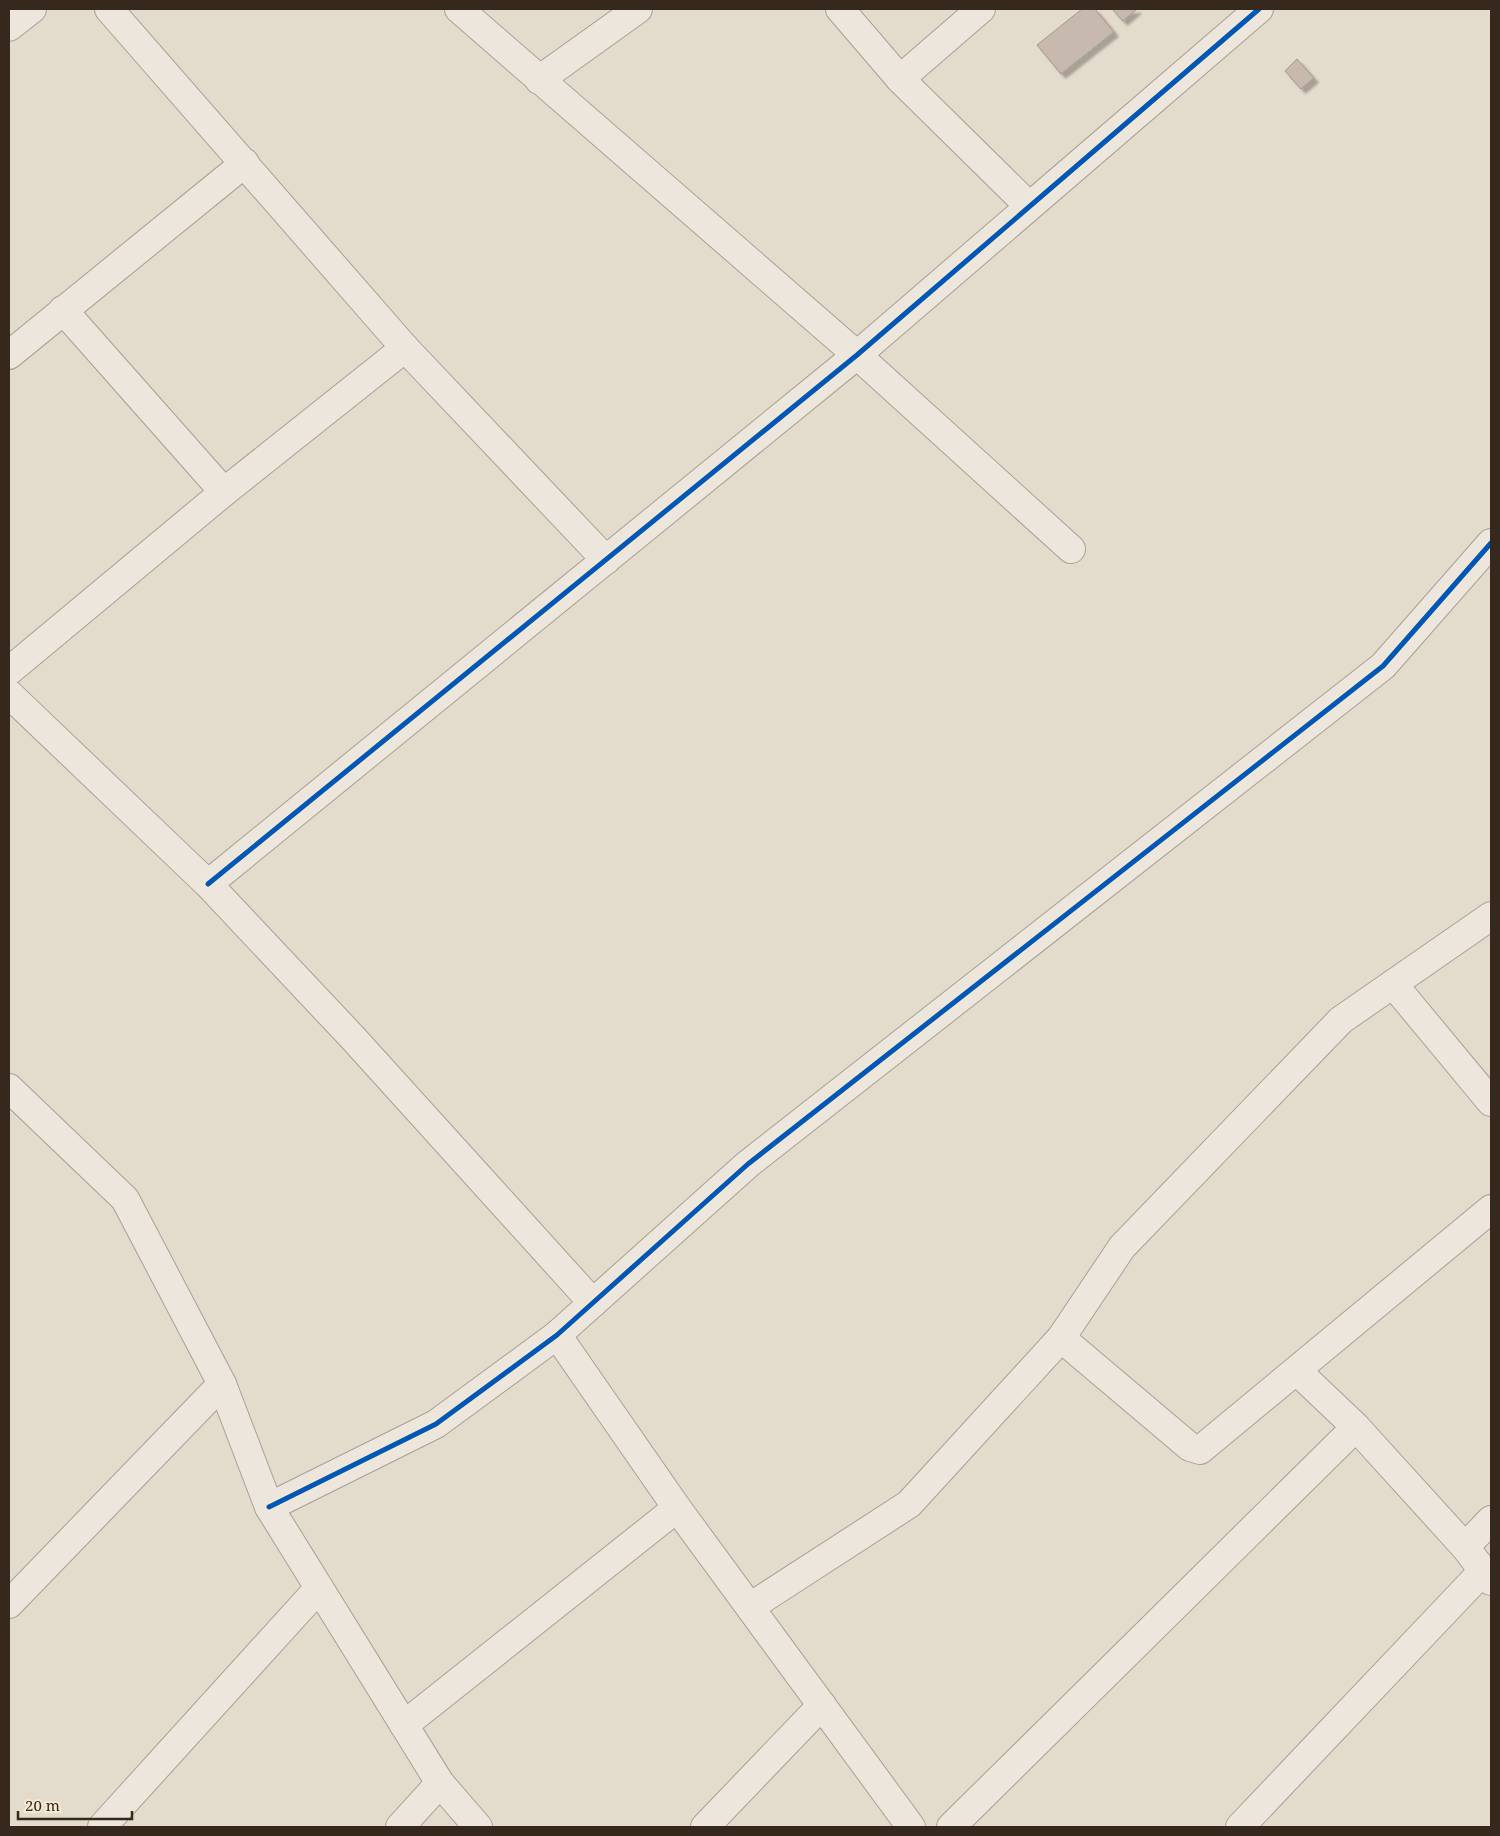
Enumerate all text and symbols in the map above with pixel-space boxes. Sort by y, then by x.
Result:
scale bar [18,1788,131,1820]
text: 20 m [25,1795,60,1815]

